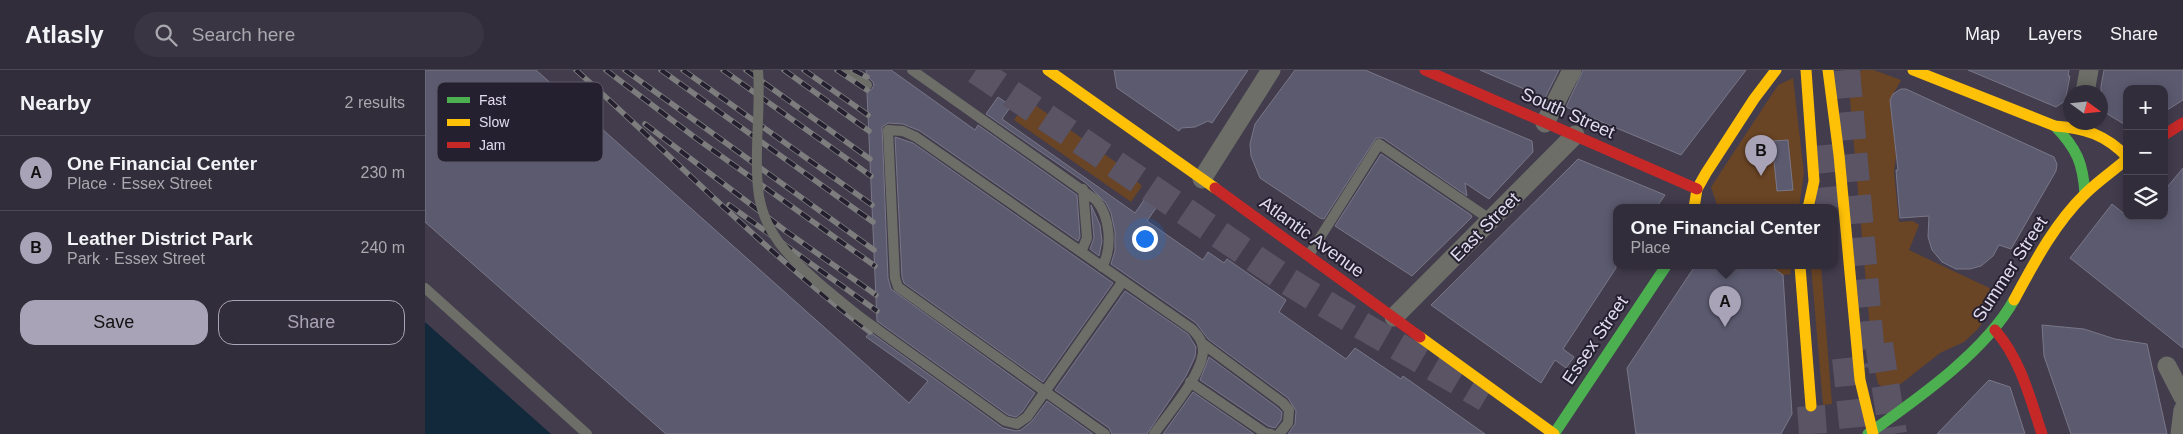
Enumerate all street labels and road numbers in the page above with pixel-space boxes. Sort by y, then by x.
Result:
street label: South Street [1518,84,1618,142]
street label: East Street [1446,188,1524,266]
street label: Atlantic Avenue [1256,193,1368,281]
street label: Summer Street [1969,213,2051,325]
street label: Essex Street [1558,292,1632,388]

